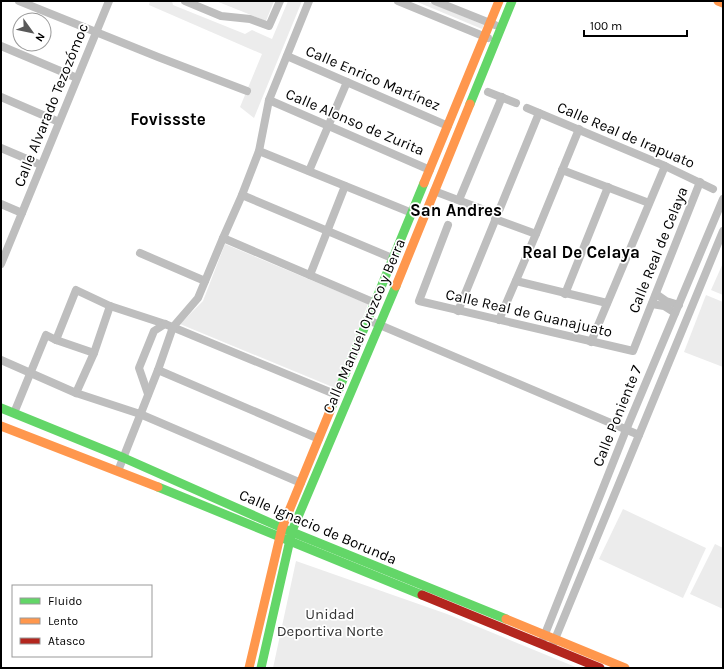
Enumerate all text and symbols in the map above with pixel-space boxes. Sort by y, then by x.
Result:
north arrow [12,12,52,52]
scale bar [584,12,687,38]
text: 100 m [590,19,622,33]
street label: Calle Alvarado Tezozómoc [10,21,92,189]
text: N [32,30,48,44]
street label: Calle Enrico Martínez [303,42,443,114]
street label: Calle Alonso de Zurita [283,85,427,159]
street label: Calle Real de Irapuato [554,98,698,172]
district label: Fovissste [130,109,206,129]
street label: Calle Real de Celaya [624,184,692,316]
district label: San Andres [410,200,502,220]
street label: Calle Manuel Orozco y Berra [319,236,409,416]
district label: Real De Celaya [522,242,640,262]
street label: Calle Real de Guanajuato [444,285,614,341]
street label: Calle Poniente 7 [588,363,646,469]
street label: Calle Ignacio de Borunda [236,486,400,568]
legend [12,585,152,657]
text: Fluido [48,594,82,608]
park label: Unidad Deportiva Norte [277,605,383,640]
text: Lento [48,614,78,628]
text: Atasco [48,634,85,648]

